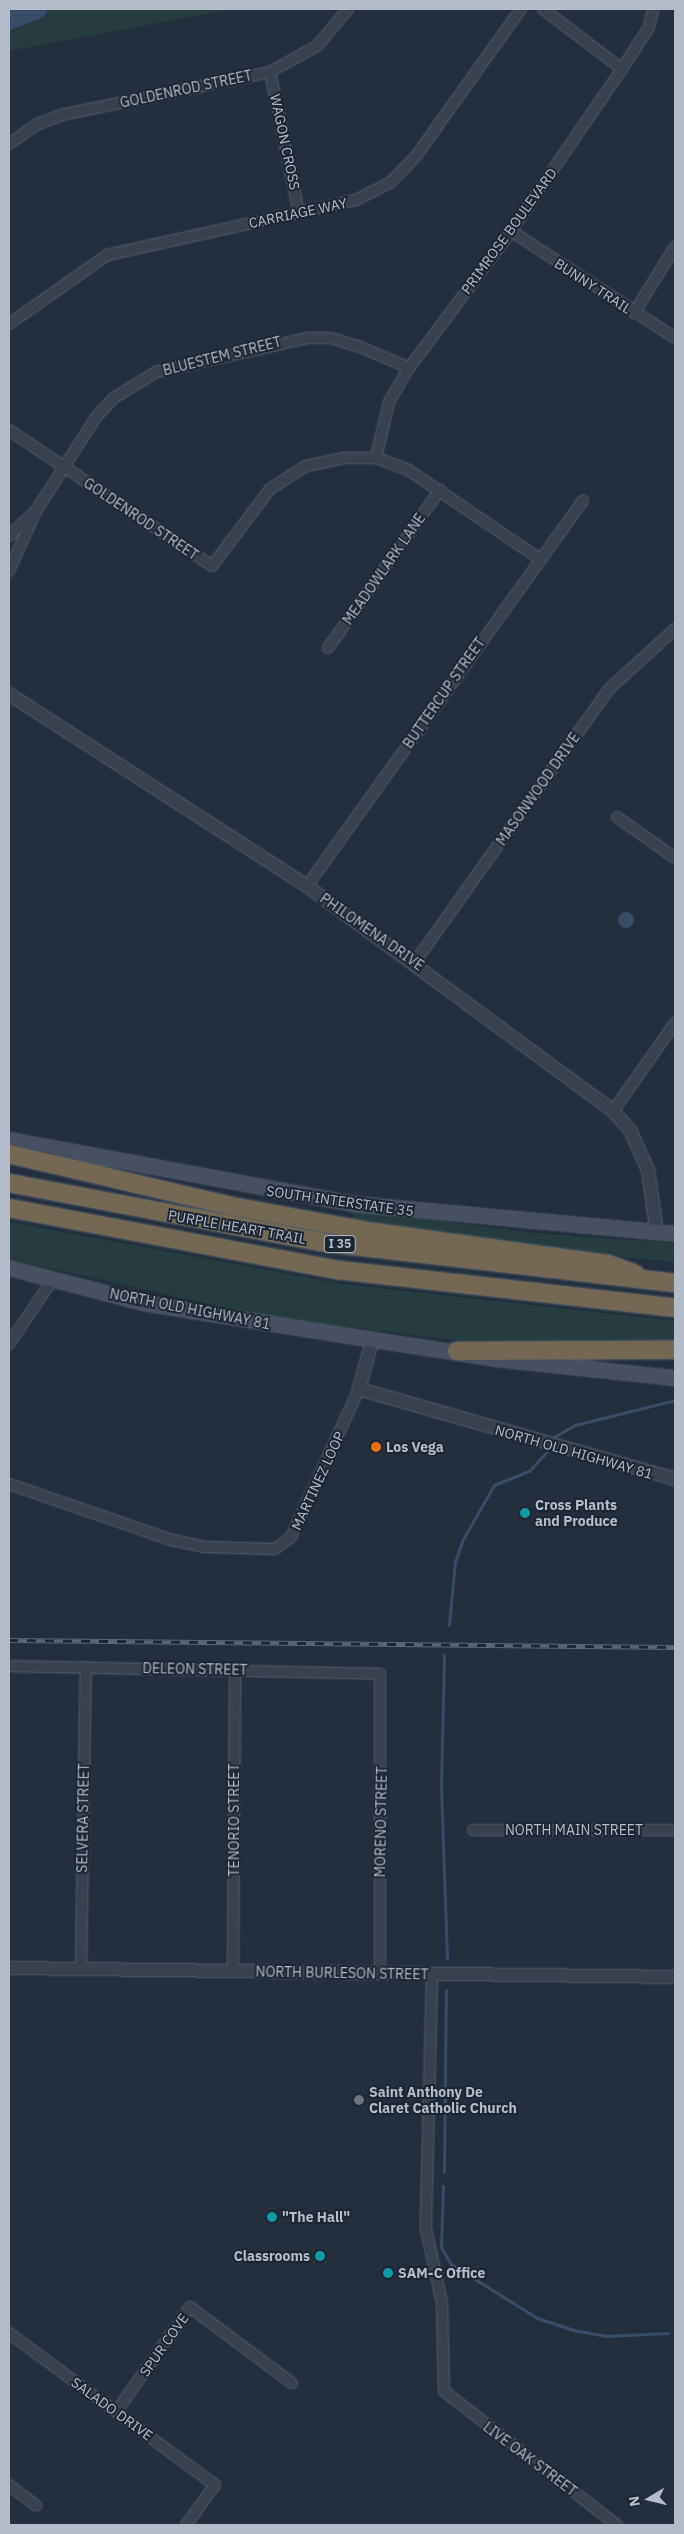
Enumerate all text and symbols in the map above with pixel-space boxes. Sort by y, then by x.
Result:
street label: GOLDENROD STREET [118,67,254,111]
street label: WAGON CROSS [267,93,303,191]
street label: PRIMROSE BOULEVARD [458,165,560,297]
street label: CARRIAGE WAY [247,194,349,232]
street label: BUNNY TRAIL [551,255,635,317]
street label: BLUESTEM STREET [161,333,283,379]
street label: GOLDENROD STREET [80,474,202,564]
street label: MEADOWLARK LANE [339,510,429,628]
street label: BUTTERCUP STREET [399,634,489,752]
street label: MASONWOOD DRIVE [493,729,583,849]
street label: PHILOMENA DRIVE [317,890,427,974]
street label: SOUTH INTERSTATE 35 [265,1182,415,1220]
street label: PURPLE HEART TRAIL [167,1207,307,1247]
road number: I 35 [324,1234,356,1254]
street label: NORTH OLD HIGHWAY 81 [108,1285,272,1333]
street label: NORTH OLD HIGHWAY 81 [493,1421,655,1483]
street label: MARTINEZ LOOP [288,1429,348,1533]
place label: Los Vega [386,1439,444,1455]
marker: Los Vega [370,1441,382,1453]
place label: Cross Plants and Produce [535,1497,618,1530]
marker: Cross Plants and Produce [519,1507,531,1519]
street label: DELEON STREET [142,1660,248,1678]
street label: SELVERA STREET [74,1763,92,1873]
street label: TENORIO STREET [226,1763,242,1877]
street label: MORENO STREET [372,1766,390,1878]
street label: NORTH MAIN STREET [505,1822,643,1838]
street label: NORTH BURLESON STREET [255,1963,429,1983]
place label: Saint Anthony De Claret Catholic Church [369,2084,517,2116]
marker: Saint Anthony De Claret Catholic Church [353,2094,365,2106]
place label: "The Hall" [282,2209,350,2225]
marker: "The Hall" [266,2211,278,2223]
place label: Classrooms [234,2248,310,2264]
marker: Classrooms [314,2250,326,2262]
place label: SAM-C Office [398,2265,485,2281]
marker: SAM-C Office [382,2267,394,2279]
street label: SPUR COVE [136,2310,192,2380]
street label: SALADO DRIVE [68,2374,156,2444]
street label: LIVE OAK STREET [480,2418,580,2500]
north arrow [624,2474,674,2524]
text: N [625,2495,644,2508]

